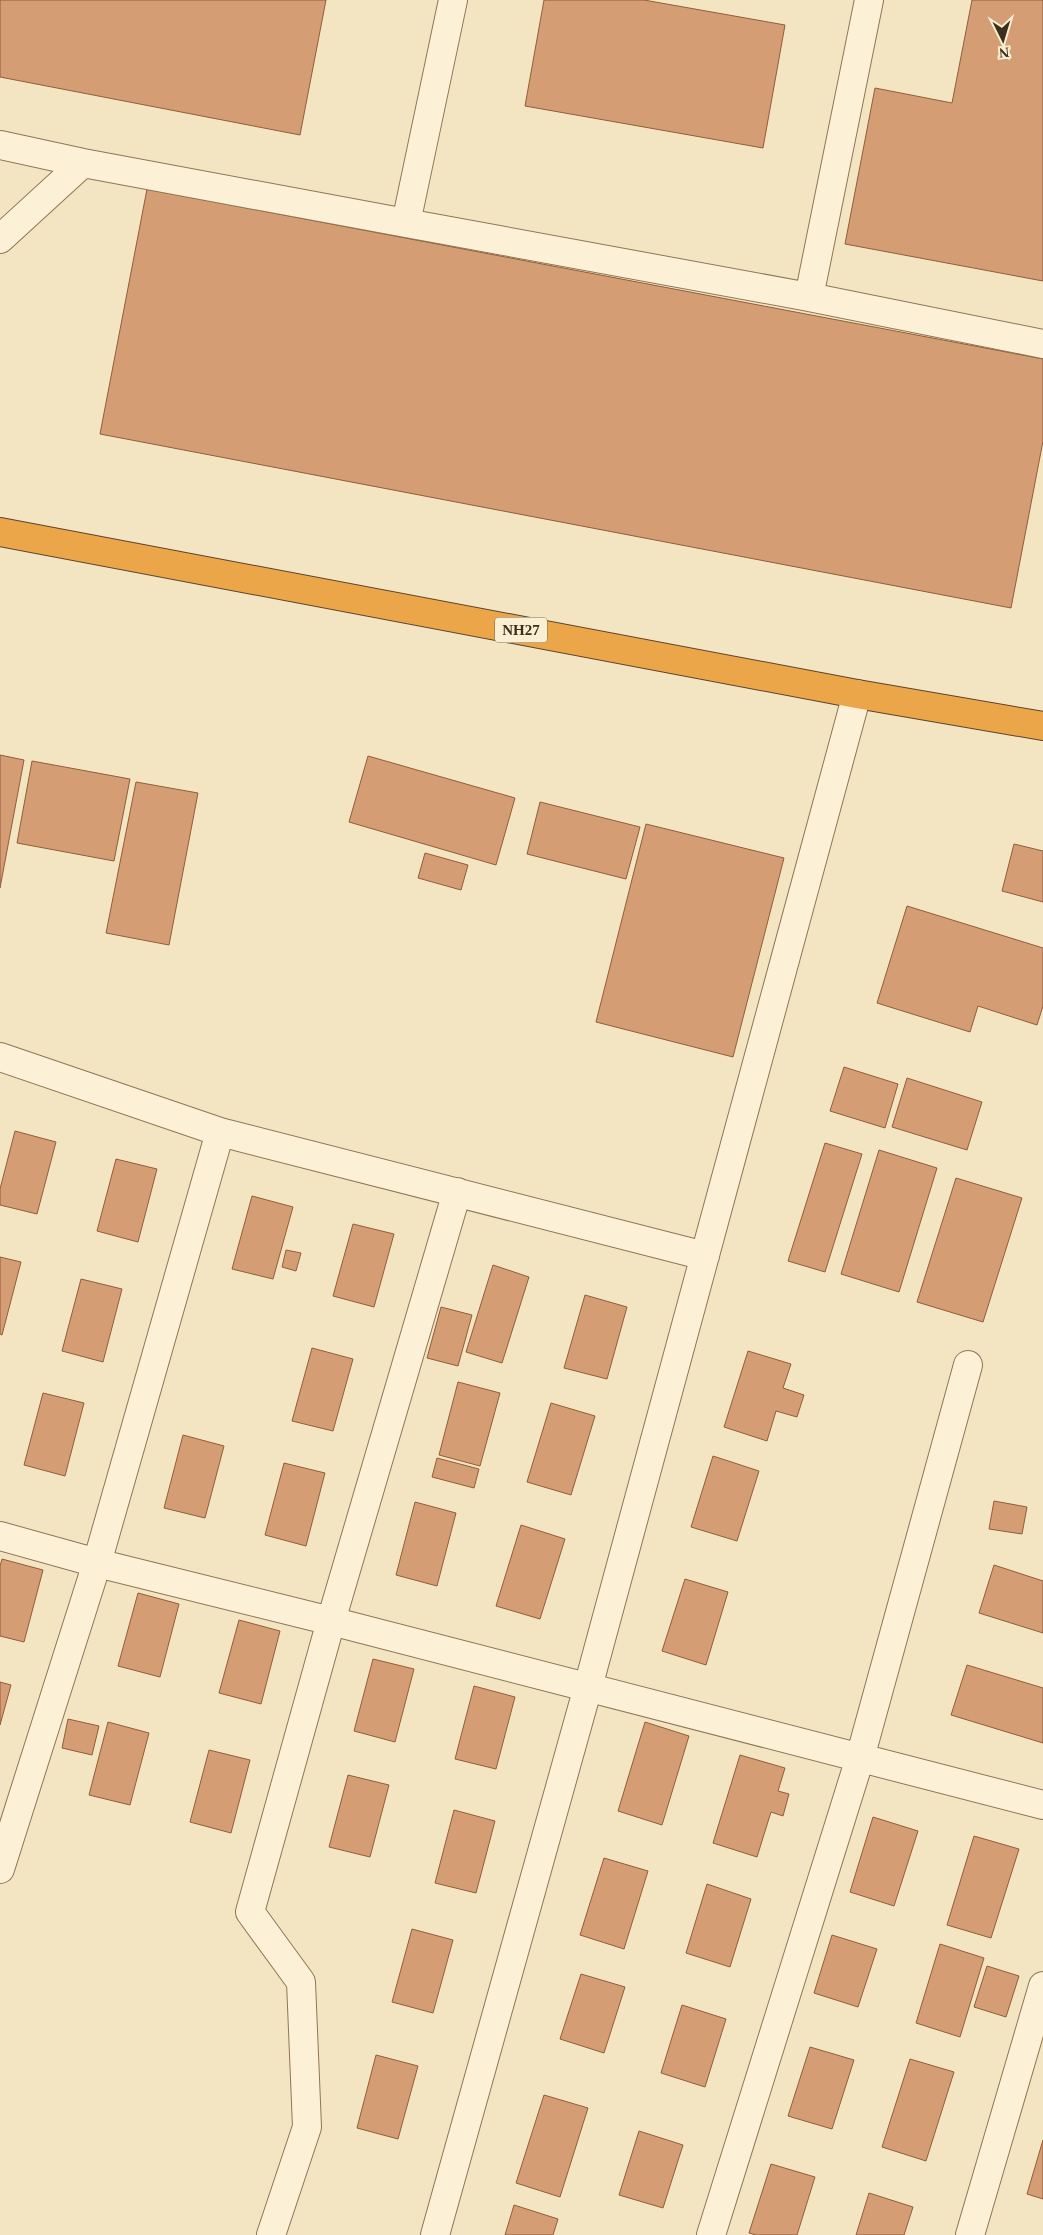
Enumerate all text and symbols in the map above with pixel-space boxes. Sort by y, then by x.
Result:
north arrow [978,15,1028,65]
text: N [998,45,1010,60]
road number: NH27 [495,618,547,642]

